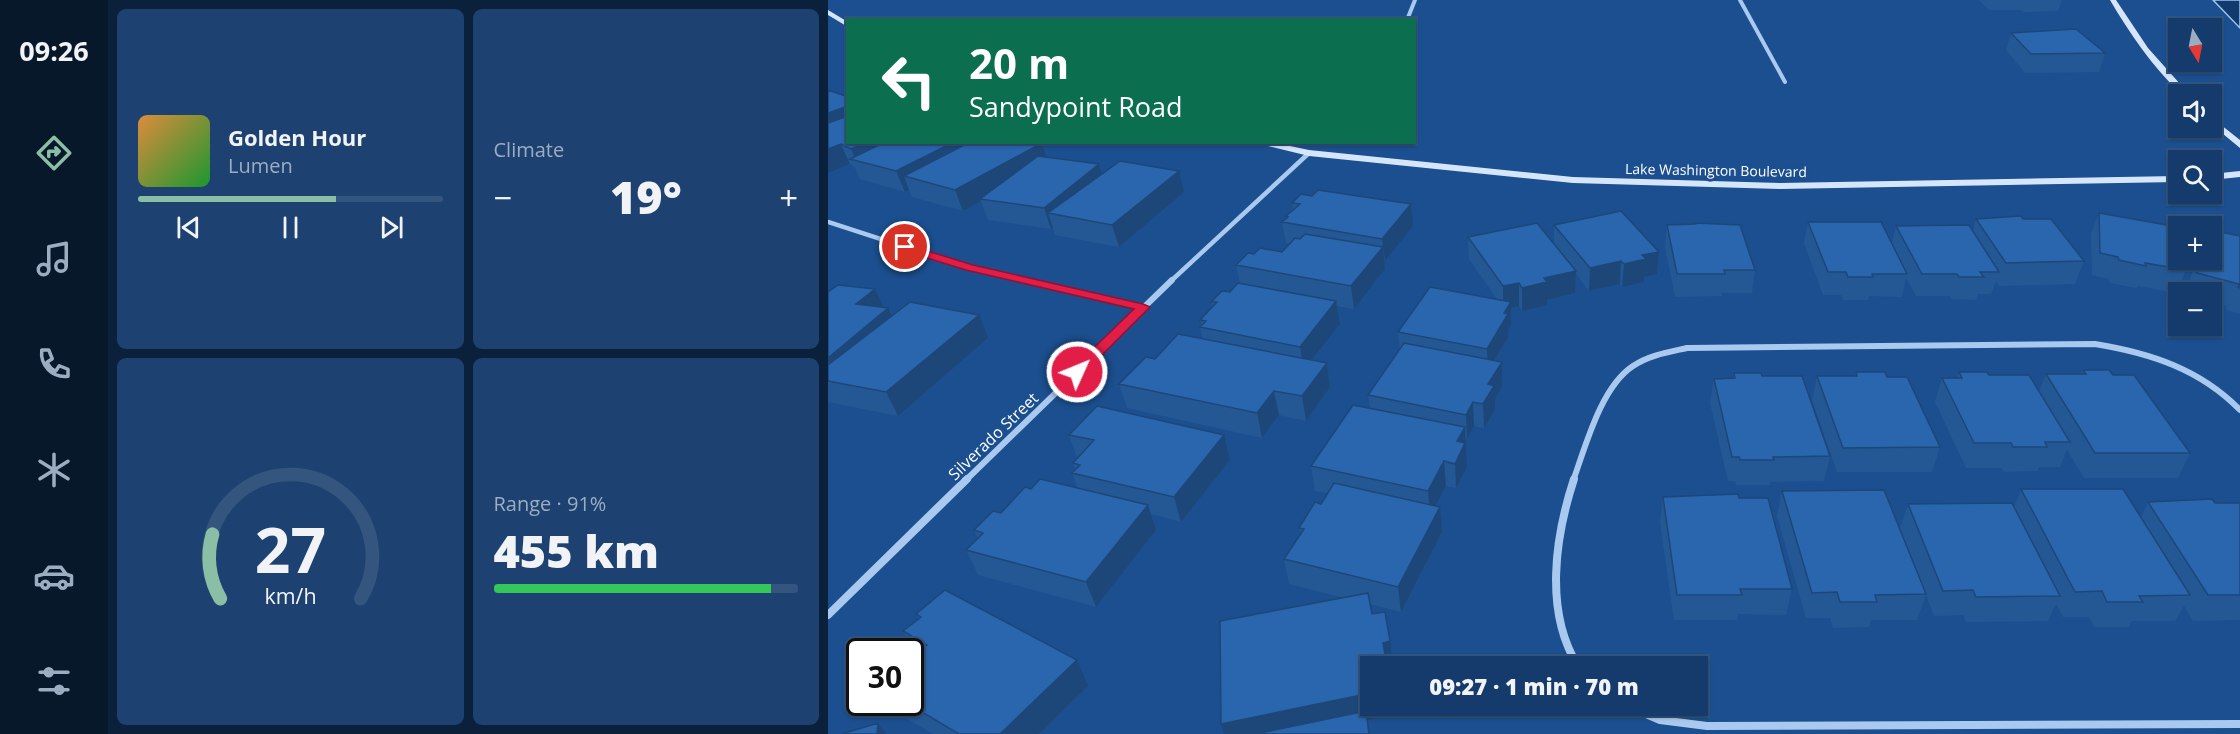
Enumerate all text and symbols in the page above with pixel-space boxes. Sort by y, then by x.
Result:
north arrow [2168,18,2222,72]
map controls [2168,18,2222,336]
text: 09:26 [19,32,89,69]
text: 20 m [969,34,1069,91]
icon: left [870,42,948,120]
button: sound [2168,84,2222,138]
text: Sandypoint Road [969,88,1183,125]
text: Golden Hour [228,122,366,152]
icon: directions [33,132,75,174]
text: Climate [494,136,564,163]
button: search [2168,150,2222,204]
text: Lumen [228,152,293,179]
street label: Lake Washington Boulevard [1625,159,1807,181]
text: 19° [610,166,682,227]
text: − [494,175,512,220]
text: + [779,175,798,220]
icon: previous [172,211,205,244]
icon: pause [274,211,307,244]
icon: next [375,211,408,244]
button: + [2168,216,2222,270]
pin [879,221,930,272]
icon: arrive [888,230,921,263]
icon: music [33,238,75,280]
button: − [2168,282,2222,336]
position arrow [1045,340,1109,404]
icon: phone [33,343,75,385]
street label: Silverado Street [943,387,1043,485]
icon: climate [33,449,75,491]
text: Range · 91% [494,490,606,517]
text: 27 [255,506,326,591]
text: 455 km [494,520,659,581]
icon: car [33,555,75,597]
text: km/h [264,581,316,610]
speed limit sign: 30 [846,638,924,716]
icon: filters [33,660,75,702]
text: 09:27 · 1 min · 70 m [1429,671,1639,701]

